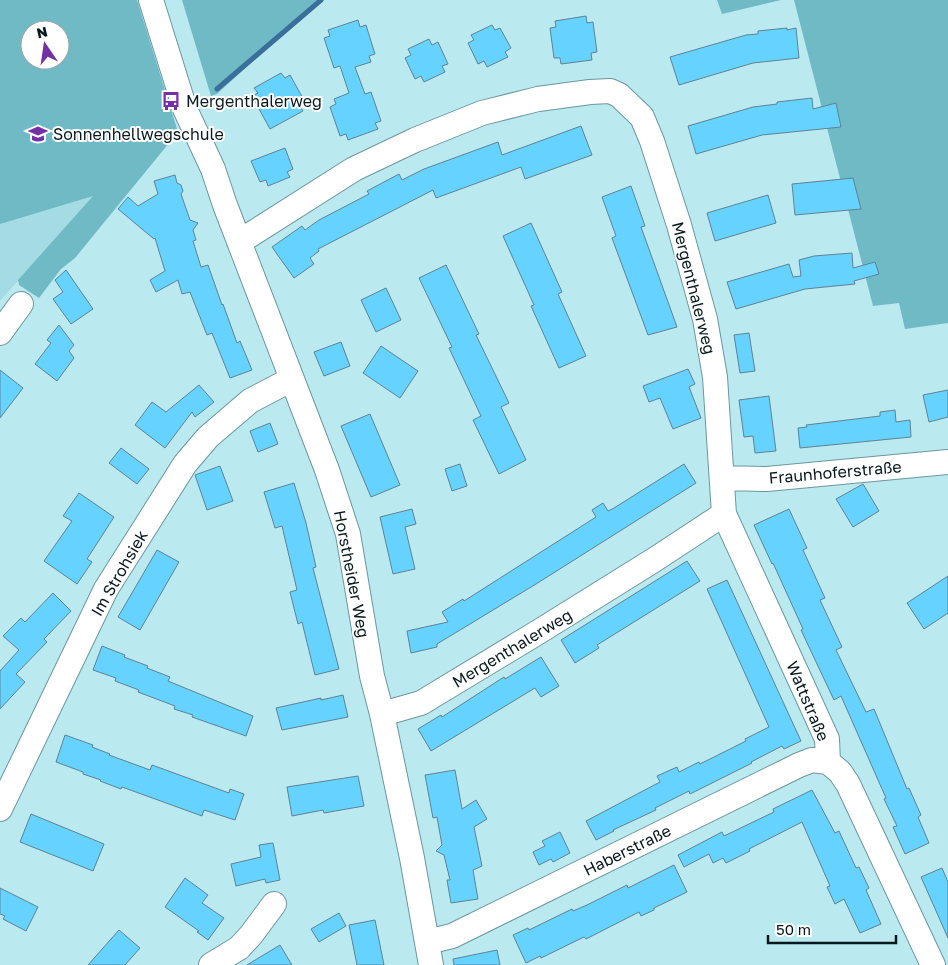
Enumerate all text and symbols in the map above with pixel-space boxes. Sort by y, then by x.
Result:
north arrow [20,20,70,70]
text: N [35,22,49,41]
bus stop icon: Mergenthalerweg [160,90,182,112]
place label: Mergenthalerweg [186,91,322,111]
school or university icon: Sonnenhellwegschule [27,123,49,145]
place label: Sonnenhellwegschule [53,124,224,144]
street label: Mergenthalerweg [668,220,720,356]
street label: Fraunhoferstraße [768,456,902,488]
street label: Horstheider Weg [330,509,374,639]
street label: Im Strohsiek [86,526,152,620]
street label: Mergenthalerweg [449,604,575,692]
street label: Wattstraße [782,658,834,744]
street label: Haberstraße [580,820,674,880]
scale bar [768,912,896,944]
text: 50 m [776,920,811,938]

